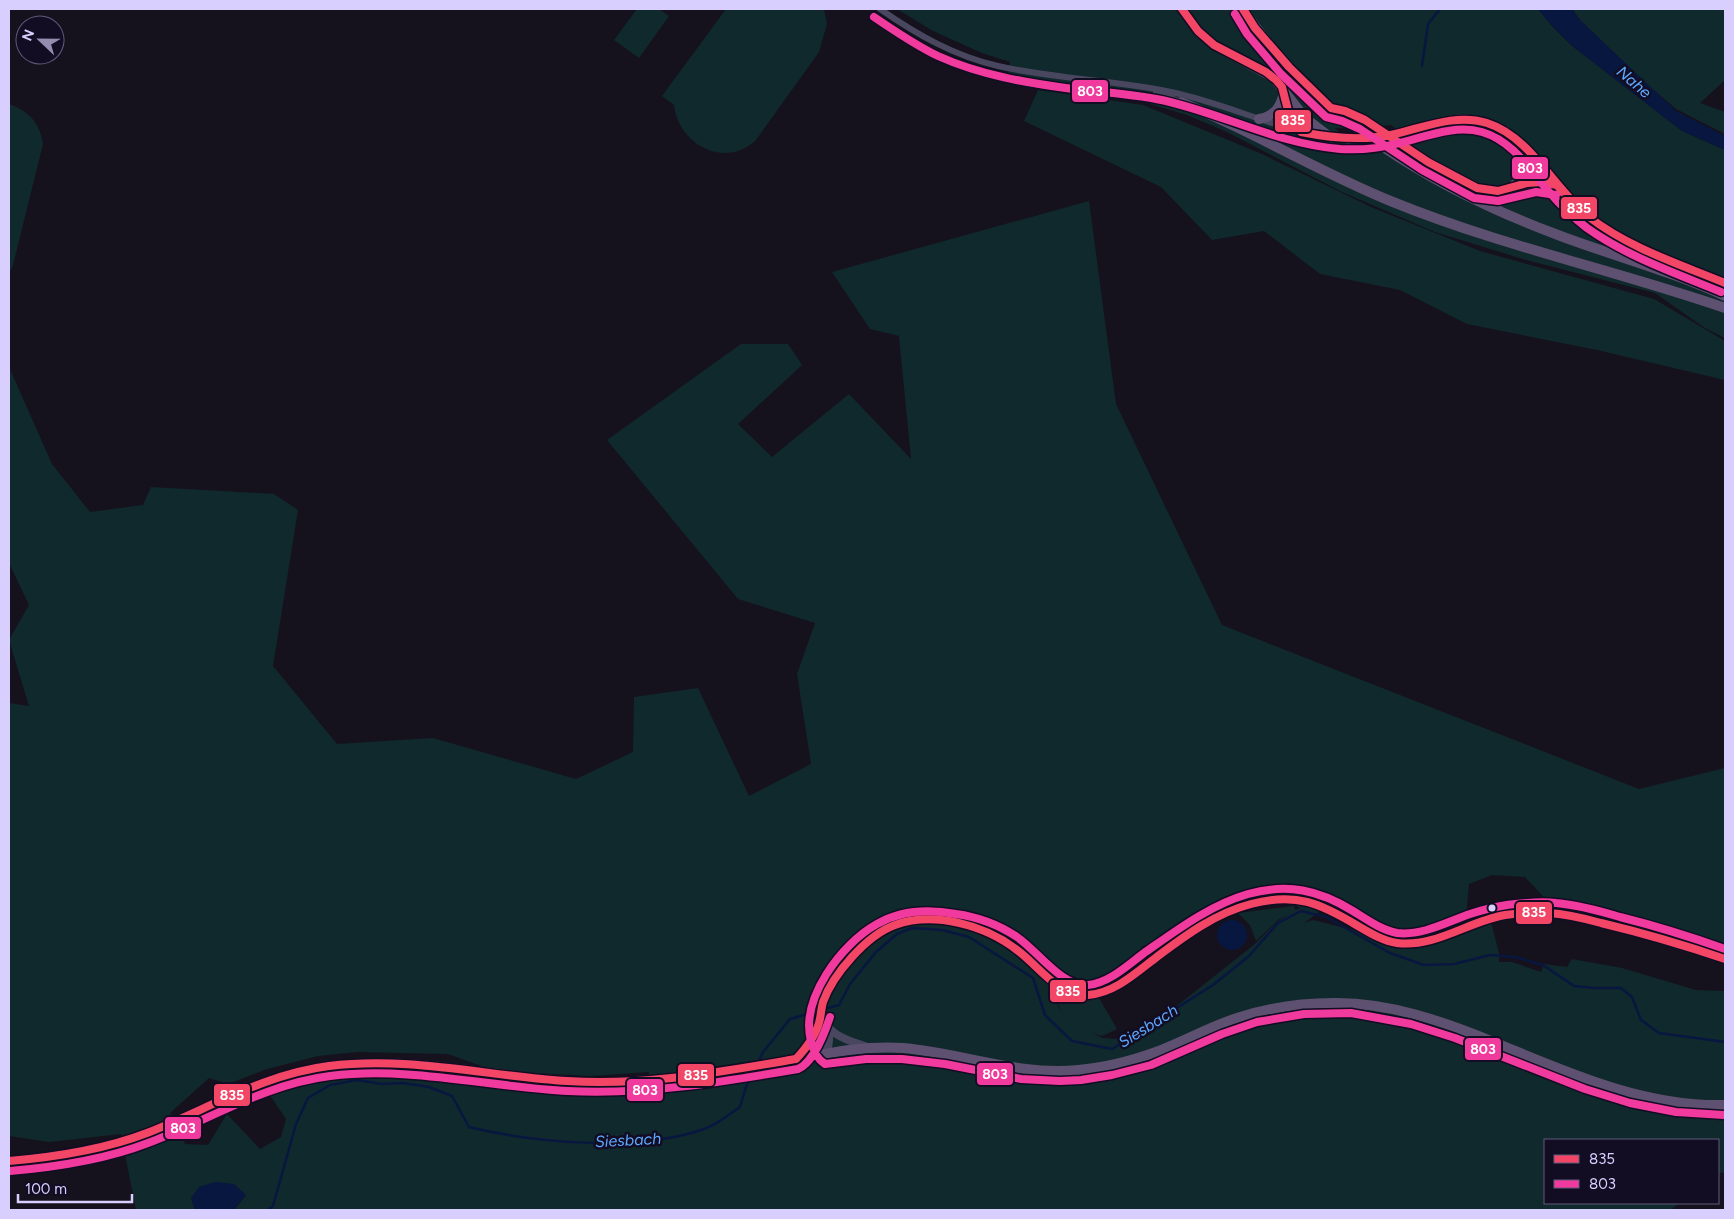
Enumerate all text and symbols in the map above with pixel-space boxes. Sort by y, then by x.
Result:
north arrow [15,15,65,65]
text: N [19,27,38,44]
water label: Nahe [1613,62,1655,102]
line badge: 803 [1071,79,1109,103]
text: 803 [1077,83,1103,100]
line badge: 835 [1274,109,1312,133]
text: 835 [1281,112,1305,129]
line badge: 803 [1511,156,1549,180]
text: 803 [1517,160,1543,177]
line badge: 835 [1560,196,1598,220]
text: 835 [1567,200,1591,217]
line badge: 835 [1515,901,1553,925]
unlabelled marker [1487,903,1497,913]
text: 835 [1522,904,1546,921]
line badge: 835 [1049,979,1087,1003]
text: 835 [1056,983,1080,1000]
water label: Siesbach [1115,1000,1181,1052]
line badge: 803 [1464,1037,1502,1061]
text: 803 [1470,1041,1496,1058]
line badge: 803 [976,1062,1014,1086]
line badge: 835 [677,1063,715,1087]
text: 803 [982,1066,1008,1083]
text: 835 [684,1067,708,1084]
line badge: 803 [626,1078,664,1102]
text: 803 [632,1082,658,1099]
line badge: 835 [213,1083,251,1107]
text: 835 [220,1087,244,1104]
line badge: 803 [164,1116,202,1140]
text: 803 [170,1120,196,1137]
water label: Siesbach [594,1129,662,1151]
legend [1544,1139,1719,1204]
text: 835 [1589,1150,1615,1168]
scale bar [18,1172,131,1204]
text: 803 [1589,1175,1616,1193]
text: 100 m [25,1180,67,1198]

